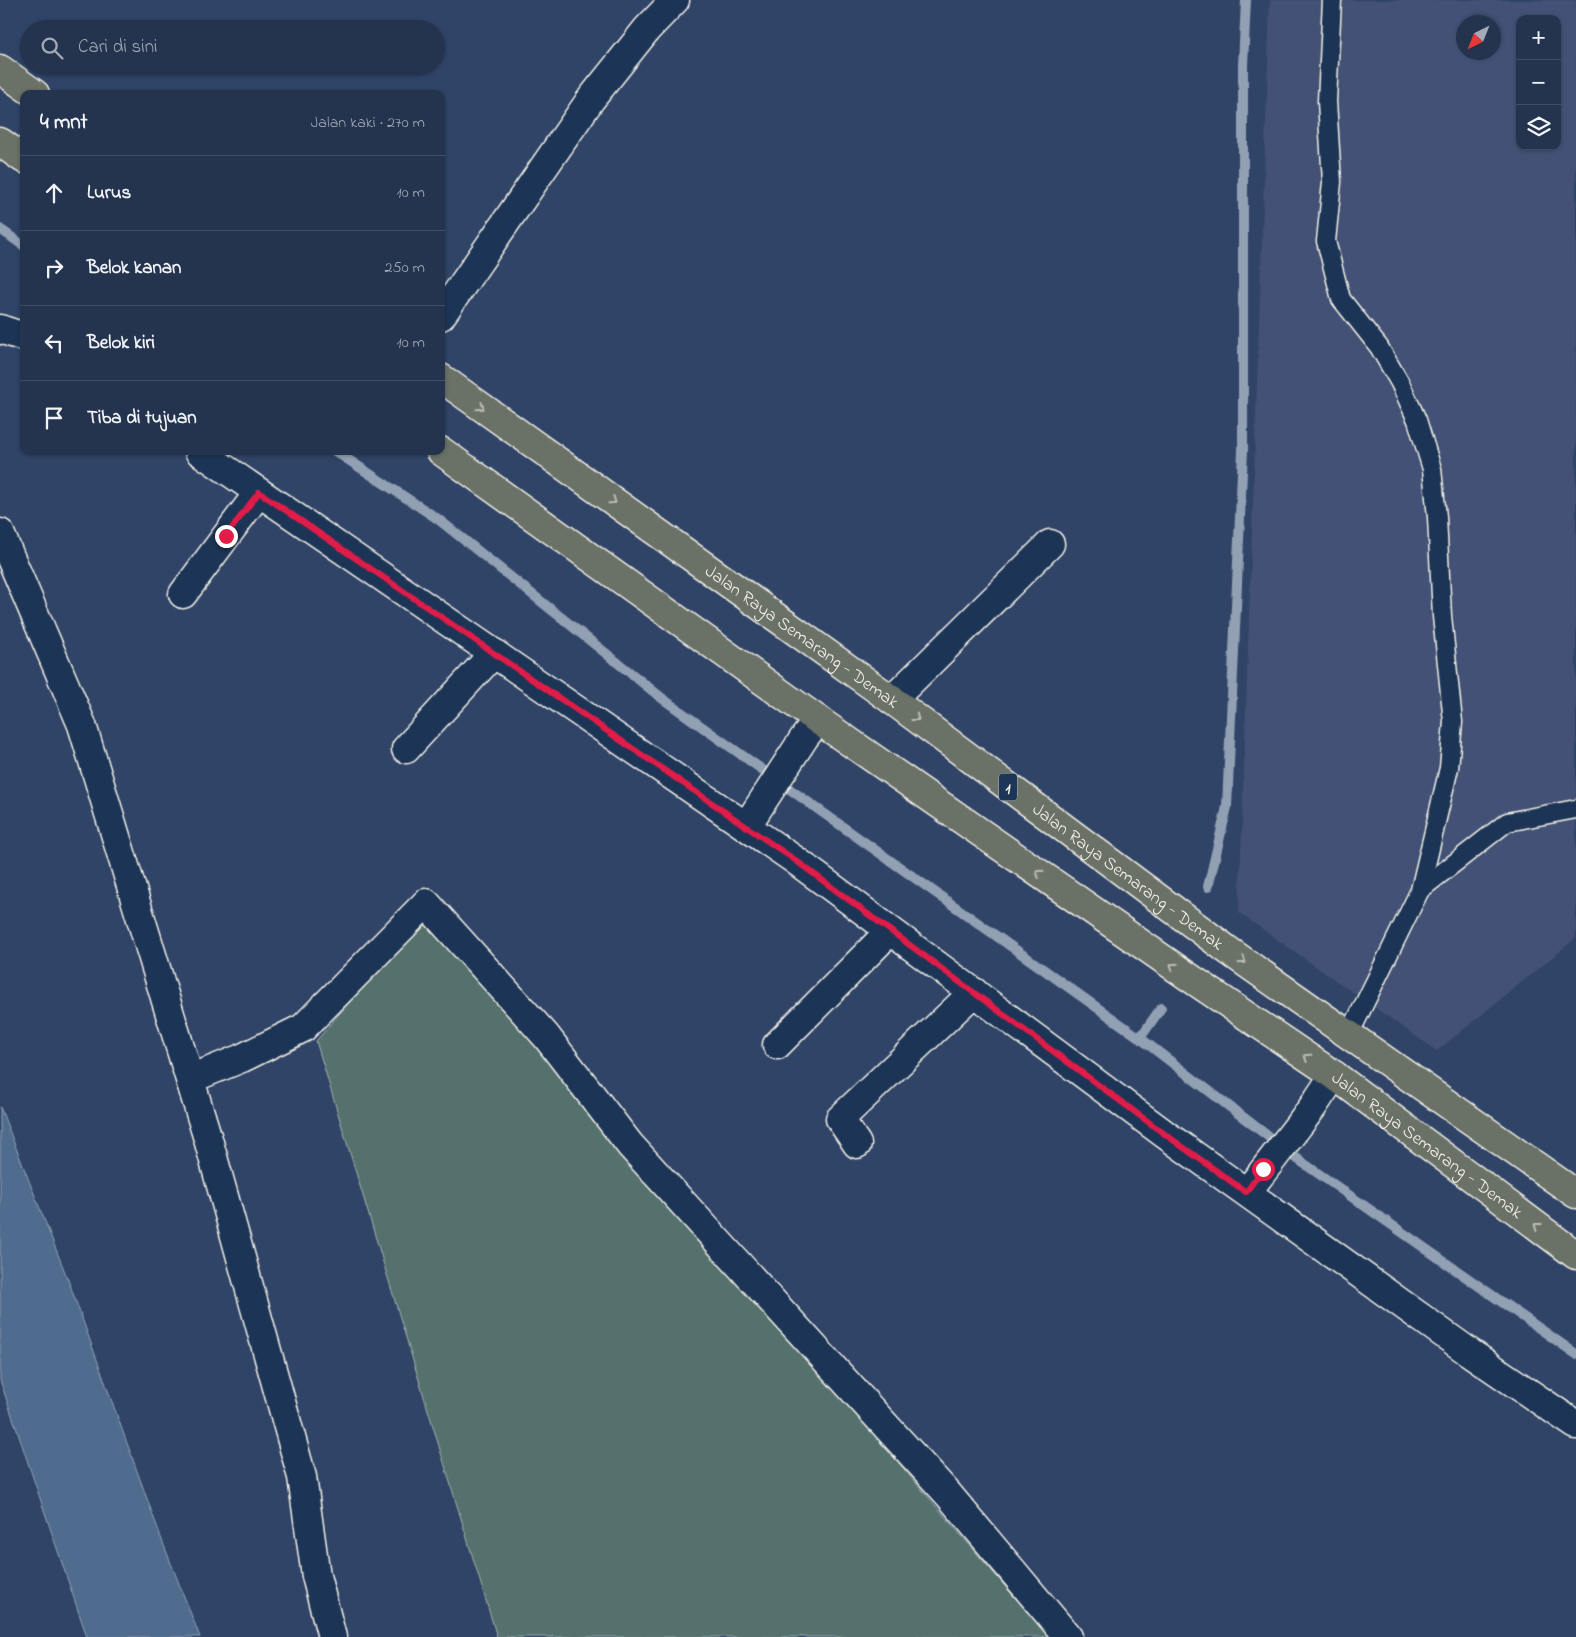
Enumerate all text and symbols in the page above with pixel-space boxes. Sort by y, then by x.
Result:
north arrow [1456,15,1501,60]
map controls [1516,15,1561,150]
button: + [1516,15,1561,60]
search box [20,20,445,75]
icon: search [38,34,66,62]
text: Cari di sini [78,34,157,61]
button: − [1516,60,1561,105]
button: layers [1516,105,1561,150]
text: 4 mnt [40,108,88,138]
text: Jalan kaki · 270 m [311,111,425,135]
icon: ahead [40,179,68,207]
text: Lurus [87,180,131,207]
text: 10 m [397,181,425,205]
icon: right [40,254,68,282]
text: Belok kanan [87,255,181,282]
text: 250 m [385,256,425,280]
icon: left [40,329,68,357]
text: Belok kiri [87,330,155,357]
text: 10 m [397,331,425,355]
one-way arrow [475,401,485,410]
icon: arrive [40,404,68,432]
text: Tiba di tujuan [87,405,197,432]
one-way arrow [607,495,617,504]
route end [215,525,238,548]
street label: Jalan Raya Semarang - Demak [699,559,904,716]
one-way arrow [910,712,920,721]
road number: 1 [999,774,1017,800]
street label: Jalan Raya Semarang - Demak [1026,798,1229,958]
one-way arrow [1035,870,1045,879]
one-way arrow [1237,955,1247,964]
one-way arrow [1169,963,1178,972]
one-way arrow [1303,1054,1313,1063]
street label: Jalan Raya Semarang - Demak [1325,1066,1528,1226]
route start [1252,1158,1275,1181]
one-way arrow [1533,1223,1543,1232]

